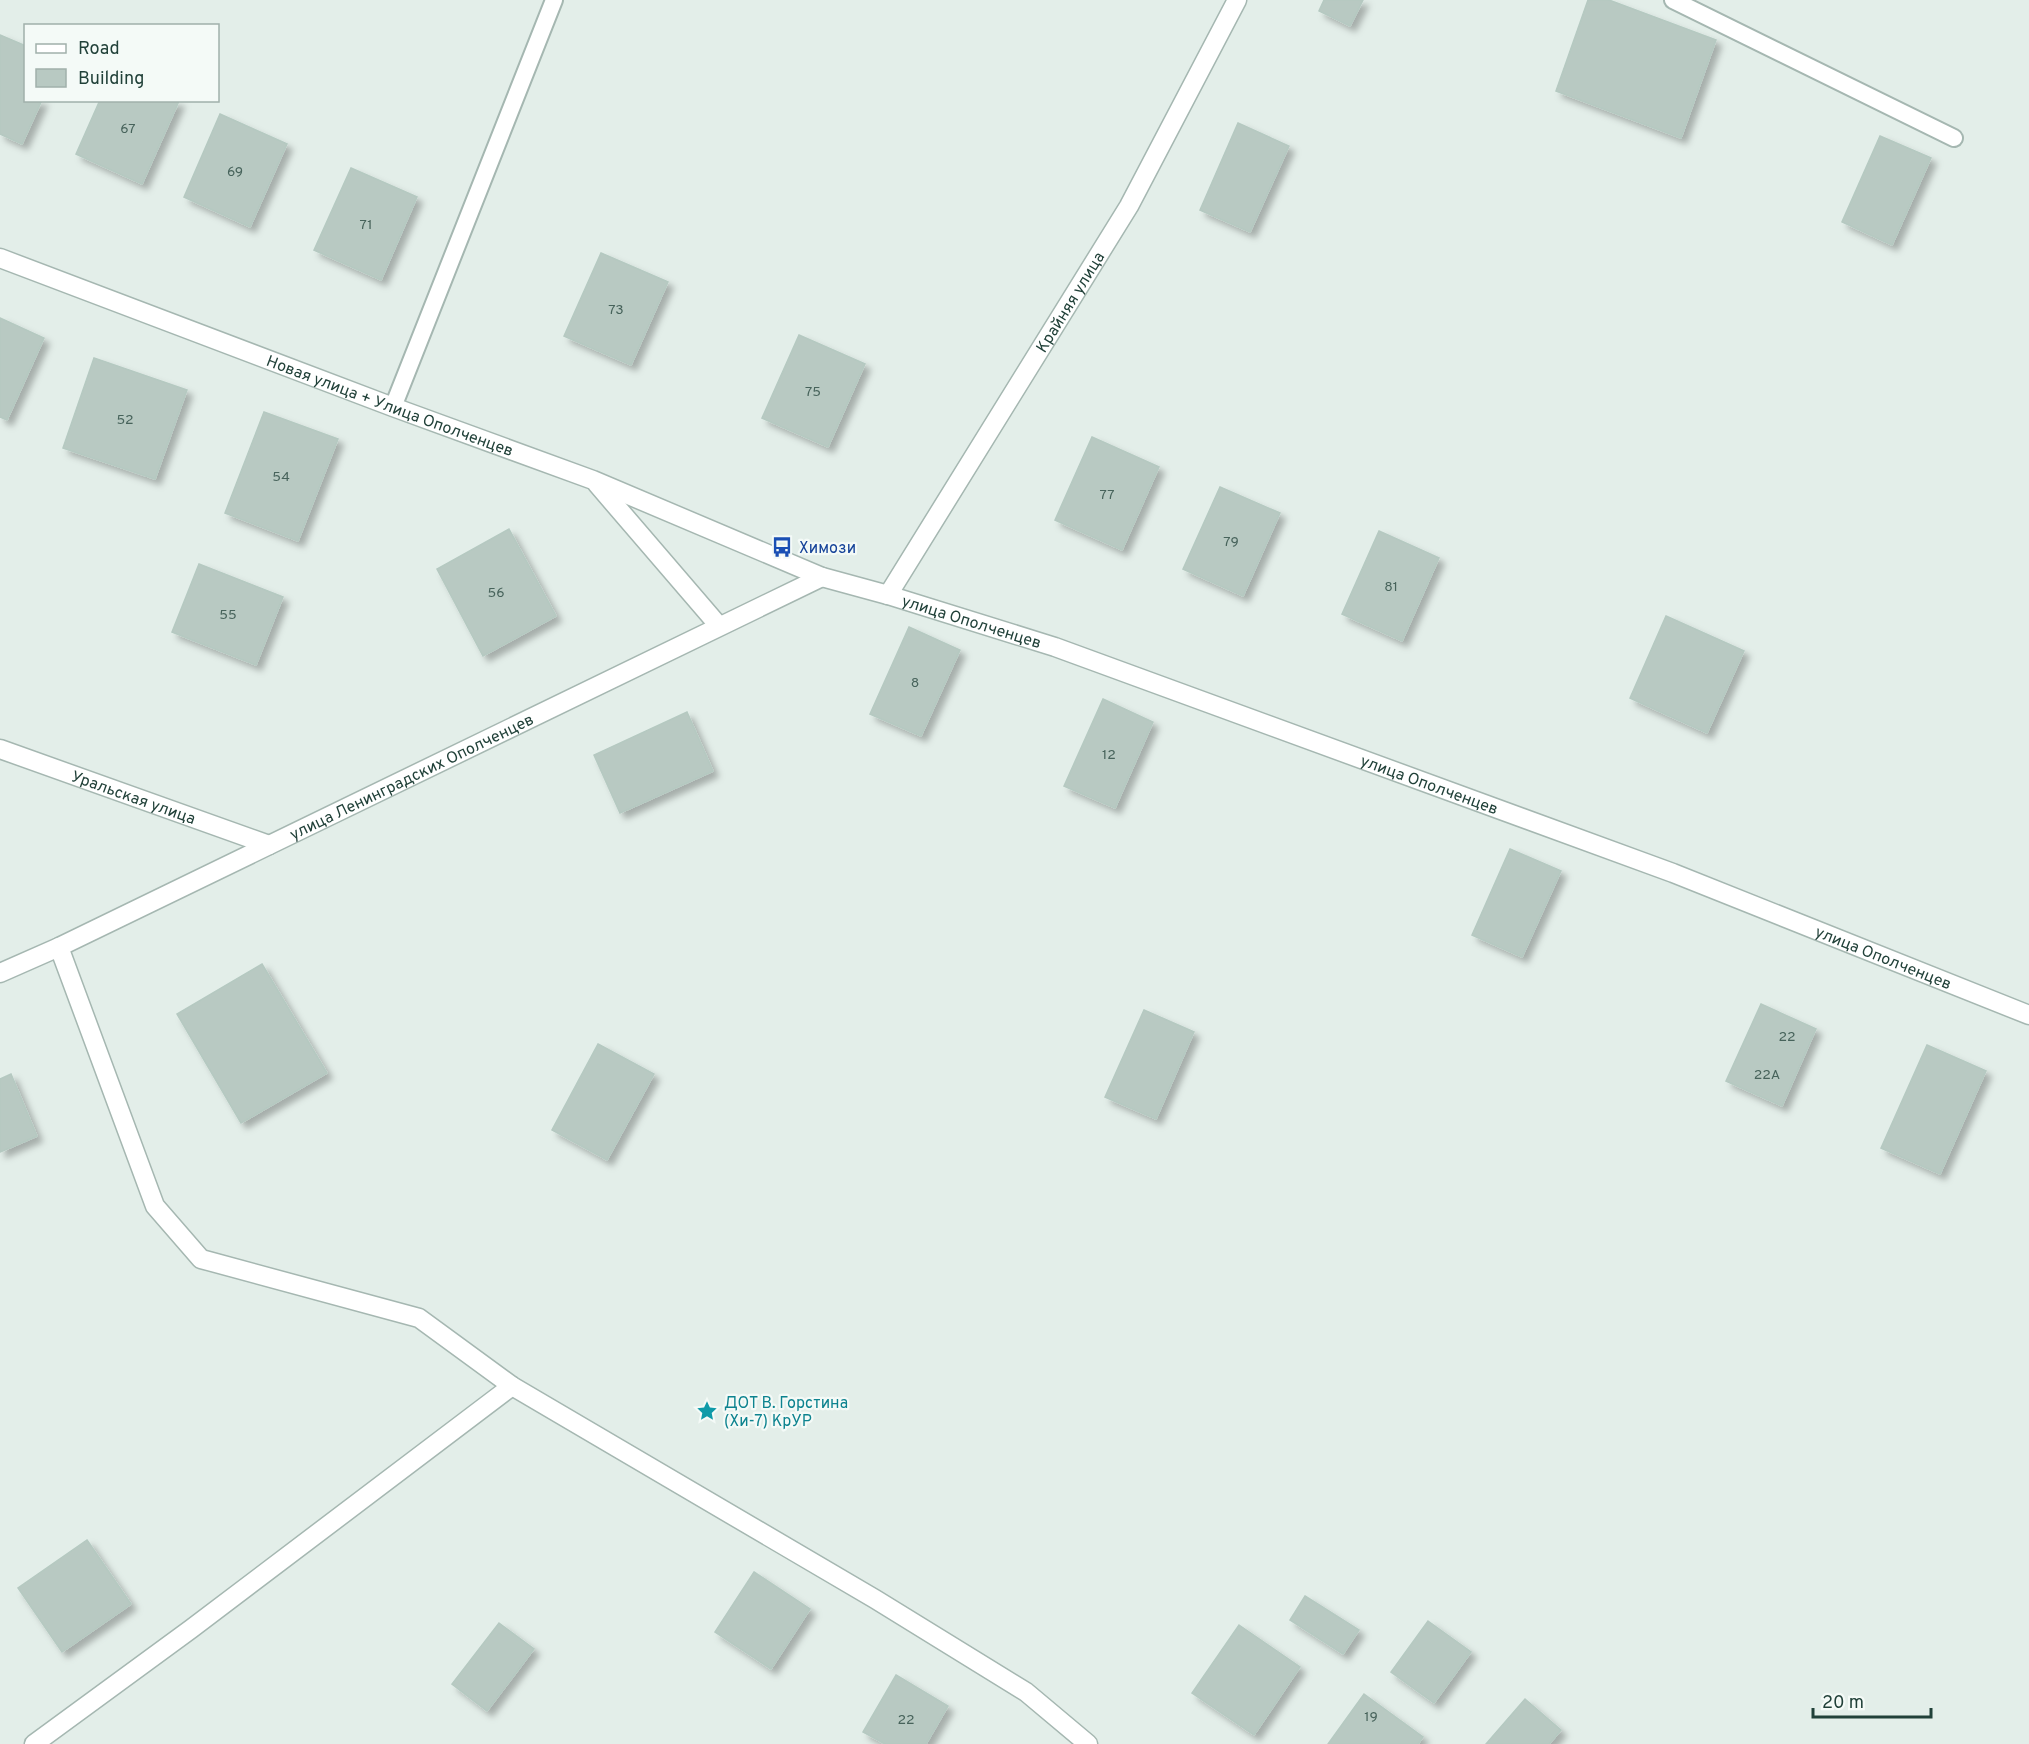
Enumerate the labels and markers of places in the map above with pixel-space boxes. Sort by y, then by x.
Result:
bus stop icon: Химози [770,535,794,559]
place label: Химози [799,539,856,559]
place label: ДОТ В. Горстина (Хи-7) КрУР [724,1394,848,1432]
place icon: ДОТ В. Горстина (Хи-7) КрУР [695,1399,719,1423]

